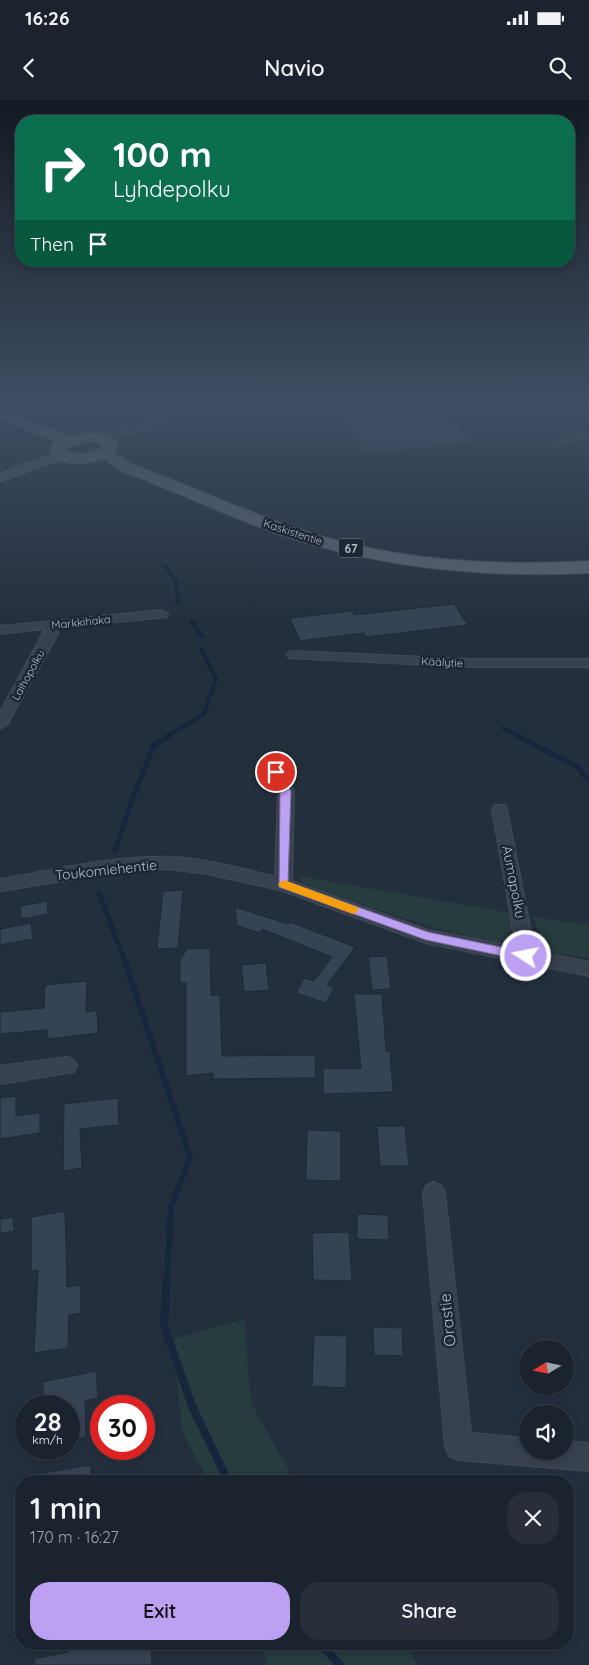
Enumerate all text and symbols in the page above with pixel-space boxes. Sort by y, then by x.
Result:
text: 16:26 [25,6,69,30]
icon: back [15,54,43,82]
text: Navio [264,54,325,82]
icon: search [546,54,574,82]
text: 100 m [113,132,212,176]
icon: right [30,135,95,200]
text: Lyhdepolku [113,175,231,203]
icon: arrive [84,230,112,258]
text: Then [30,232,74,256]
street label: Kaskistentie [262,516,324,548]
road number: 67 [338,538,364,558]
street label: Markkihaka [51,612,111,632]
street label: Laihopolku [8,647,48,703]
street label: Käälytie [421,654,463,670]
pin [255,751,297,793]
icon: arrive [262,758,290,786]
street label: Aumapolku [498,844,530,920]
street label: Toukomiehentie [54,856,158,884]
position arrow [499,929,551,981]
street label: Orastie [434,1292,460,1348]
north arrow [519,1340,574,1395]
map controls [519,1340,574,1460]
speed limit sign: 30 [90,1395,155,1460]
button: sound [519,1405,574,1460]
text: 28 [34,1406,61,1437]
text: km/h [32,1432,63,1447]
text: 1 min [30,1489,102,1527]
button: close [507,1492,559,1544]
text: 170 m · 16:27 [30,1527,119,1547]
button: Exit [30,1582,290,1640]
button: Share [300,1582,559,1640]

